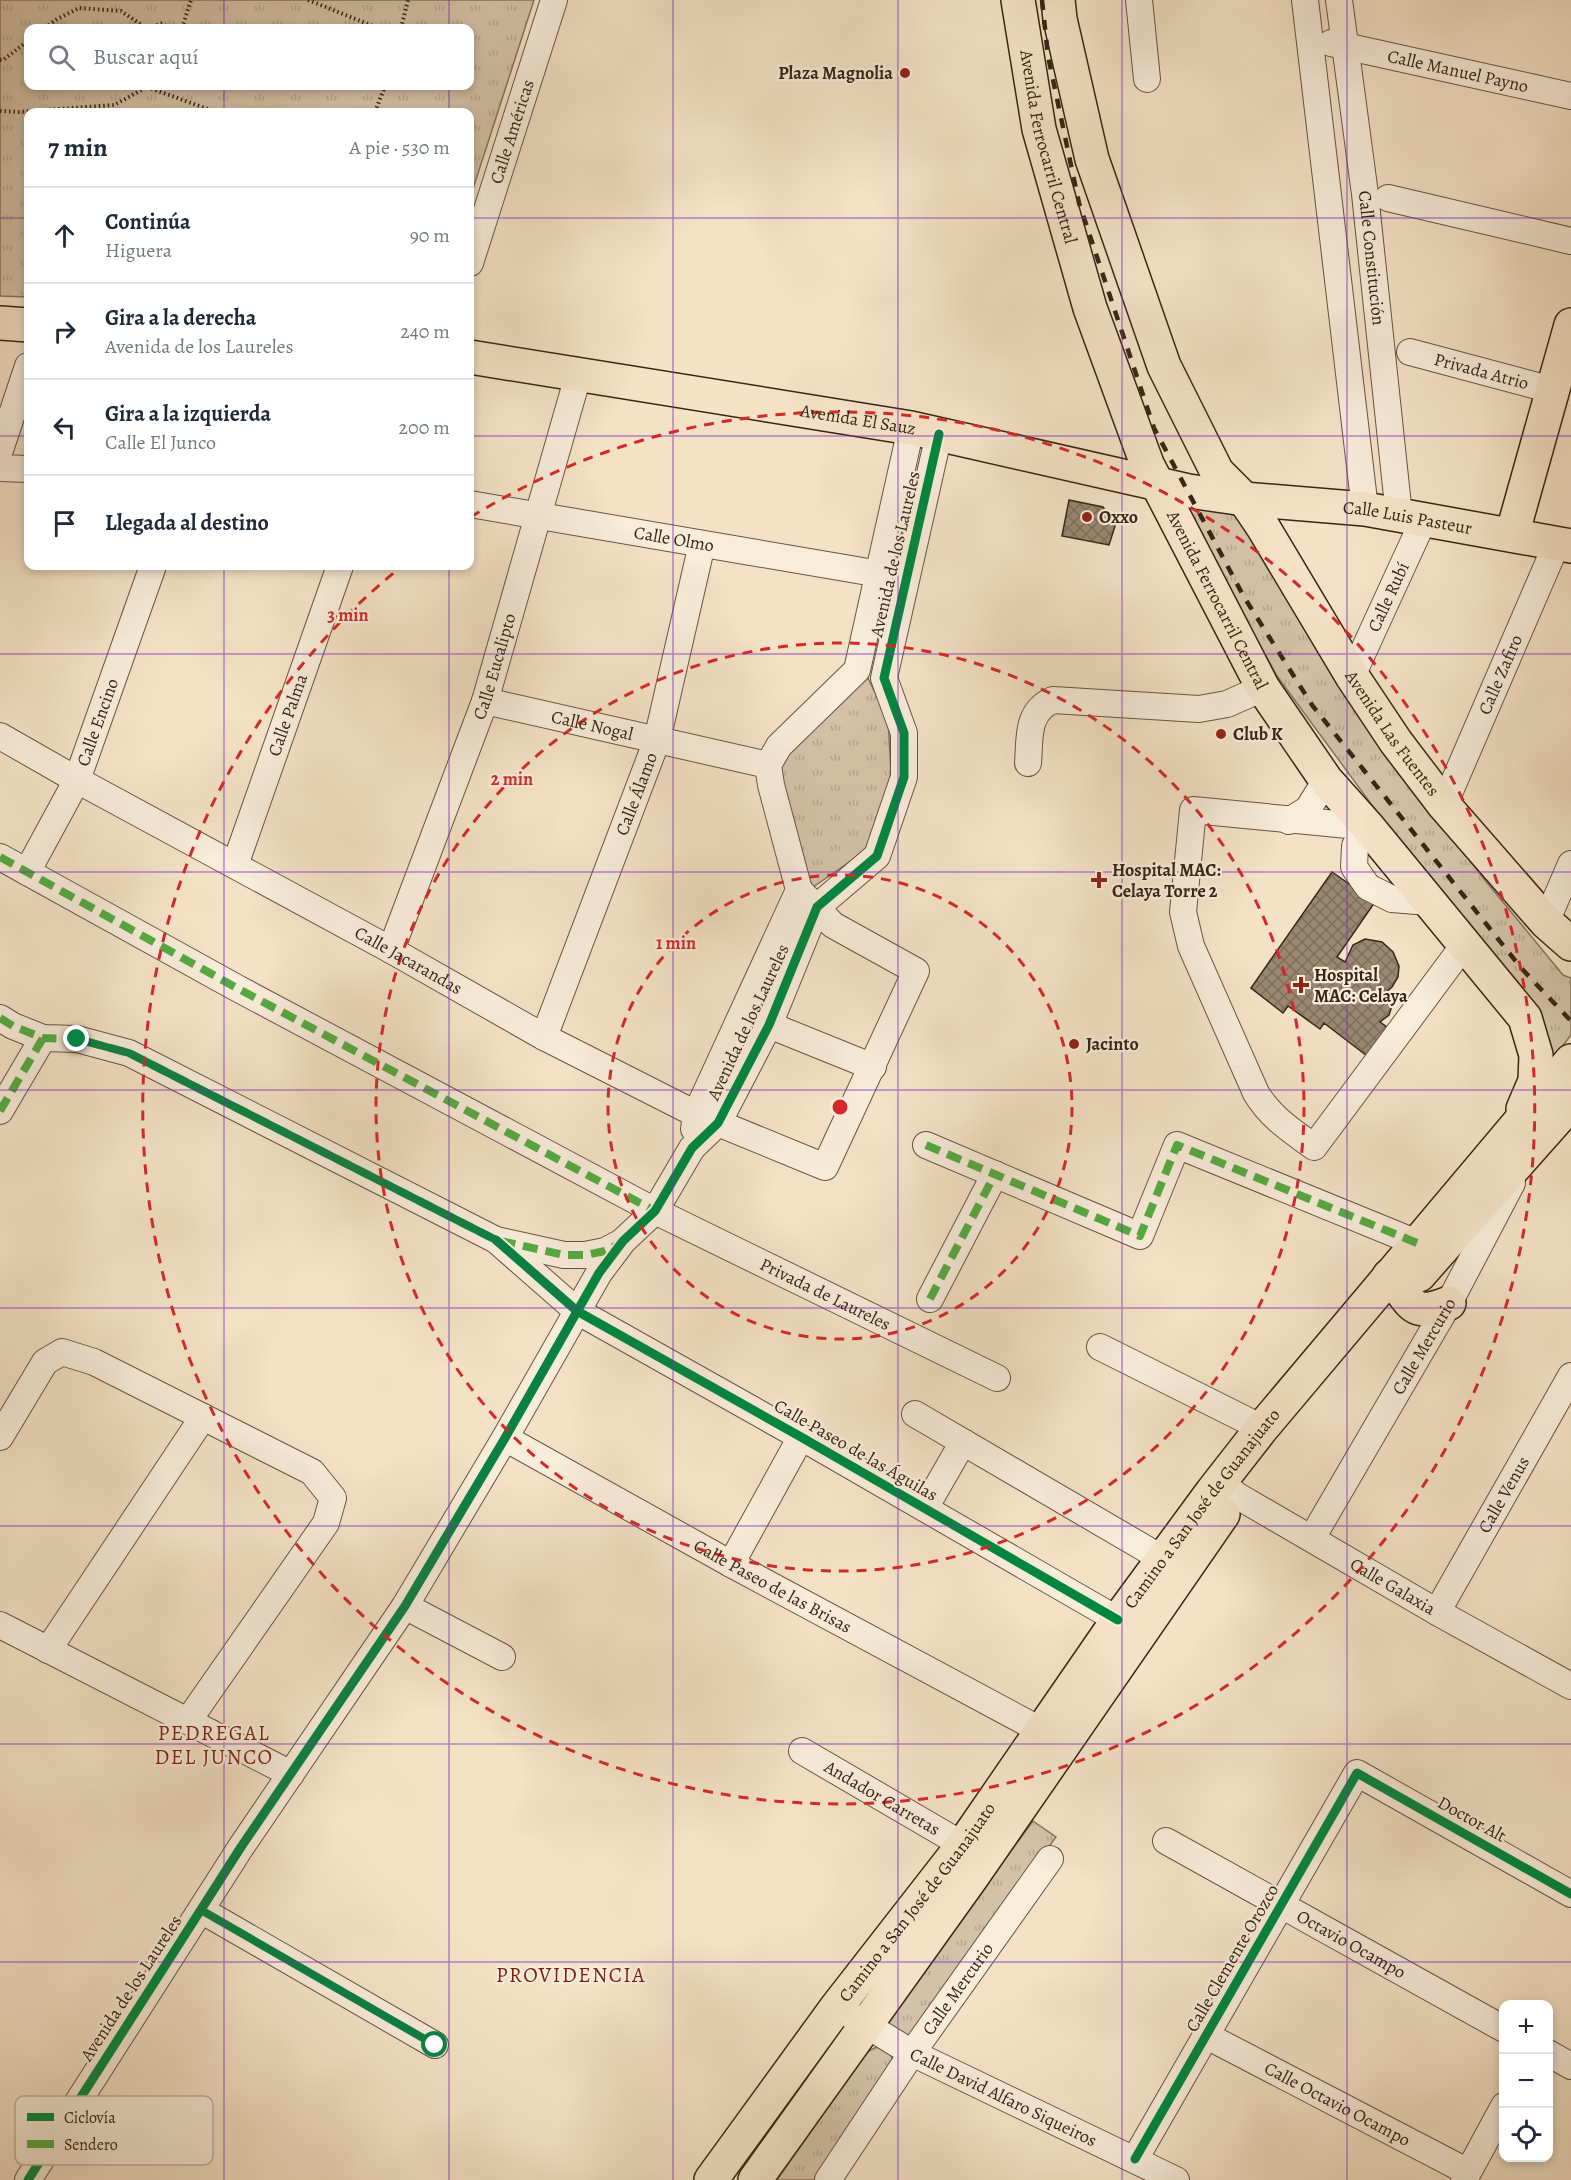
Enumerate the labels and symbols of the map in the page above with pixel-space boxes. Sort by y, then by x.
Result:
street label: Calle Manuel Payno [1385,44,1531,98]
street label: Avenida Ferrocarril Central [1014,47,1083,247]
place label: Plaza Magnolia [778,61,893,85]
marker: Plaza Magnolia [898,66,912,80]
street label: Calle Américas [484,76,540,187]
street label: Calle Constitución [1353,189,1391,327]
street label: Privada Atrio [1432,347,1531,395]
street label: Avenida El Sauz [797,398,918,441]
street label: Avenida de los Laureles [864,469,926,640]
street label: Calle Luis Pasteur [1342,495,1474,540]
place label: Oxxo [1099,505,1138,529]
street label: Avenida Ferrocarril Central [1161,505,1274,694]
marker: Oxxo [1080,510,1094,524]
street label: Calle Olmo [632,520,716,557]
street label: Calle Rubí [1362,558,1415,636]
text: 3 min [327,603,369,627]
street label: Calle Eucalipto [467,610,522,723]
street label: Calle Zafiro [1472,631,1528,718]
street label: Avenida Las Fuentes [1339,665,1445,801]
street label: Calle Palma [262,670,313,759]
street label: Calle Encino [71,675,124,769]
street label: Calle Nogal [549,704,636,746]
place label: Club K [1233,722,1283,746]
marker: Club K [1214,727,1228,741]
street label: Calle Álamo [610,749,663,839]
text: 2 min [491,767,533,791]
place label: Hospital MAC: Celaya Torre 2 [1112,858,1221,903]
marker: Hospital MAC: Celaya Torre 2 [1090,871,1108,889]
street label: Calle Jacarandas [350,921,467,1000]
text: 1 min [656,931,696,955]
street label: Avenida de los Laureles [701,940,795,1105]
place label: Hospital MAC: Celaya [1314,963,1408,1008]
marker: Hospital MAC: Celaya [1292,976,1310,994]
route end [63,1025,89,1051]
place label: Jacinto [1086,1032,1139,1056]
marker: Jacinto [1067,1037,1081,1051]
centre of rings [830,1097,850,1117]
street label: Privada de Laureles [756,1252,895,1336]
street label: Calle Mercurio [1386,1293,1461,1399]
street label: Calle Paseo de las Águilas [770,1393,942,1507]
street label: Camino a San José de Guanajuato [1118,1403,1285,1613]
street label: Calle Venus [1472,1452,1535,1537]
street label: Calle Paseo de las Brisas [689,1534,856,1639]
street label: Calle Galaxia [1346,1552,1441,1621]
district label: PEDREGAL DEL JUNCO [154,1719,274,1771]
street label: Andador Carretas [819,1754,945,1841]
street label: Doctor Alt [1433,1790,1511,1848]
street label: Camino a San José de Guanajuato [833,1798,1001,2007]
street label: Calle Clemente Orozco [1180,1880,1284,2036]
street label: Octavio Ocampo [1292,1904,1410,1984]
street label: Avenida de los Laureles [74,1910,187,2067]
street label: Calle Mercurio [917,1938,999,2040]
district label: PROVIDENCIA [496,1961,646,1989]
route start [421,2031,447,2057]
street label: Calle David Alfaro Siqueiros [906,2042,1101,2152]
street label: Calle Octavio Ocampo [1260,2056,1415,2152]
legend [15,2096,213,2165]
text: Ciclovía [64,2107,116,2129]
text: Sendero [64,2134,118,2156]

